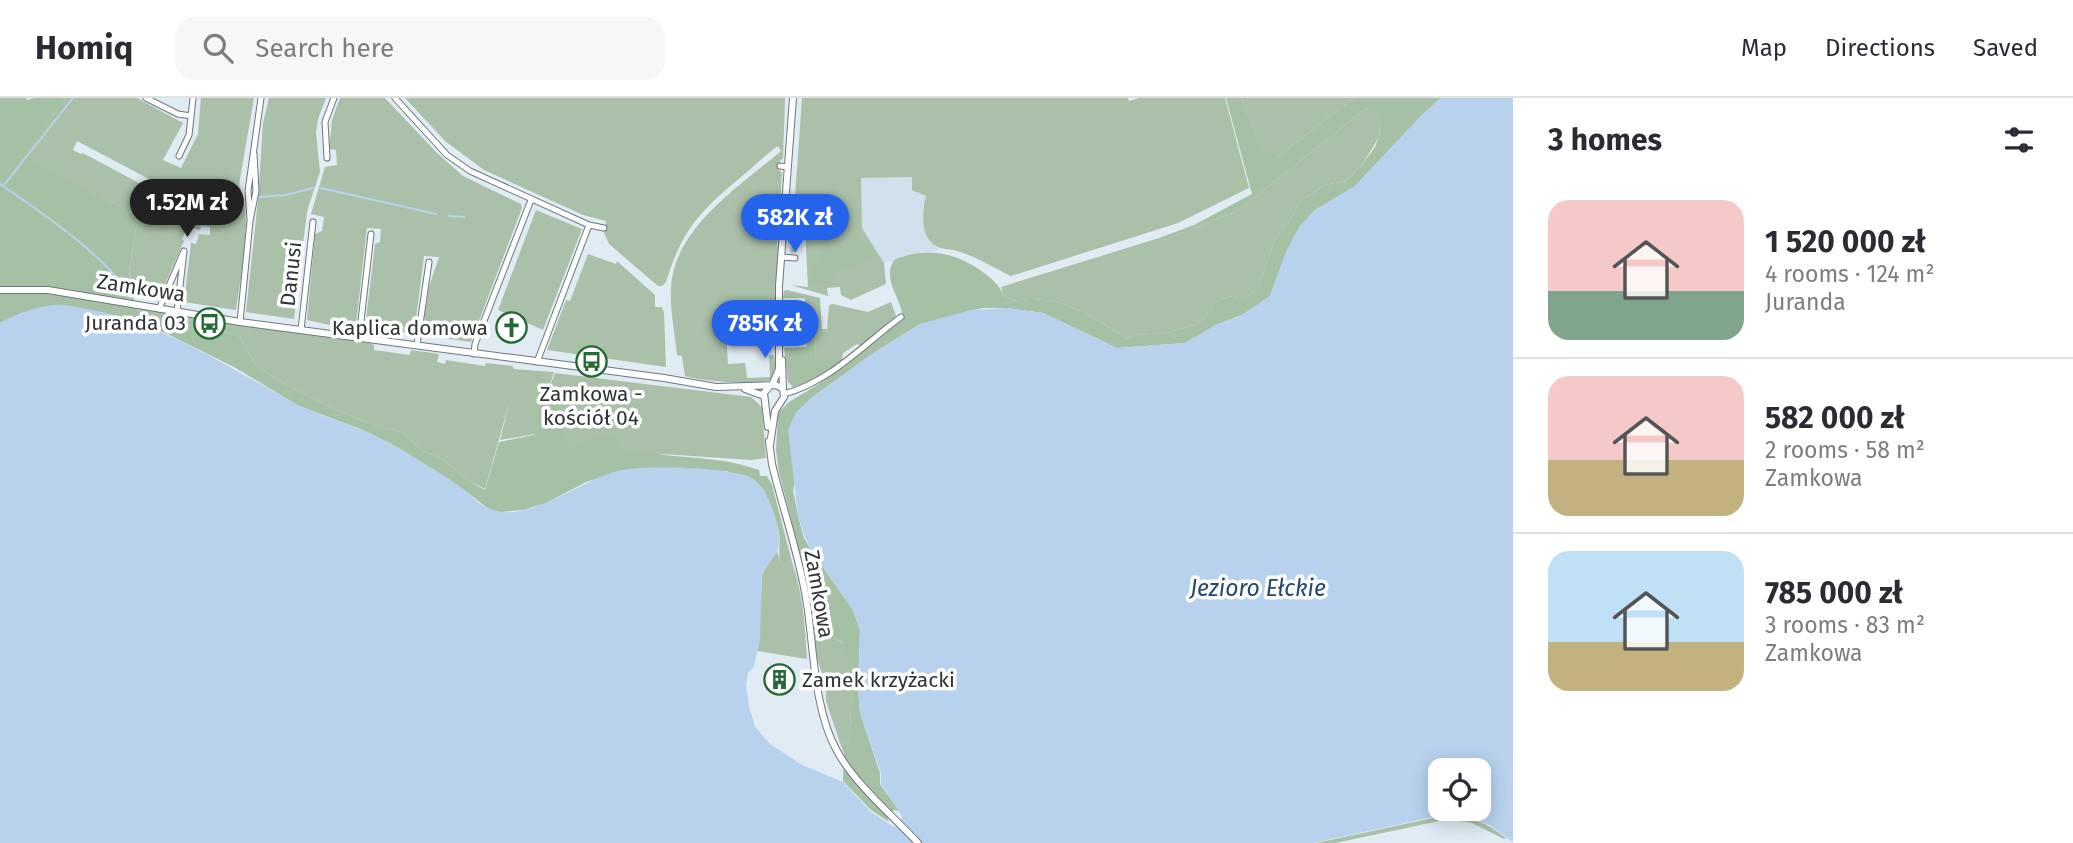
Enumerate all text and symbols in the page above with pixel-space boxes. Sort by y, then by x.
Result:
search box [175,17,665,80]
text: Homiq [35,28,133,68]
icon: search [199,29,237,67]
text: Search here [255,33,394,64]
text: Map [1741,34,1787,62]
text: Directions [1825,34,1935,62]
text: Saved [1973,34,2038,62]
icon: filters [2000,121,2038,159]
text: 3 homes [1548,122,1662,158]
pin: 1.52M zł [115,180,259,239]
text: 1.52M zł [146,188,228,216]
pin: 582K zł [730,194,860,254]
text: 582K zł [757,203,833,231]
text: 1 520 000 zł [1765,224,1926,260]
icon: home [1604,228,1688,312]
street label: Danusi [275,240,307,308]
text: 4 rooms · 124 m² [1765,260,1934,288]
street label: Zamkowa [95,268,187,308]
text: Juranda [1765,288,1846,316]
pin: 785K zł [700,300,830,360]
bus stop icon: Juranda 03 [192,306,226,340]
text: 785K zł [728,309,802,337]
place label: Juranda 03 [85,310,186,336]
church icon: Kaplica domowa [494,311,528,345]
place label: Kaplica domowa [332,315,488,341]
bus stop icon: Zamkowa - kościół 04 [574,345,608,379]
place label: Zamkowa - kościół 04 [539,381,643,431]
text: 582 000 zł [1765,400,1905,436]
icon: home [1604,404,1688,488]
text: 2 rooms · 58 m² [1765,436,1925,464]
text: Zamkowa [1765,464,1863,492]
street label: Zamkowa [798,548,840,640]
water label: Jezioro Ełckie [1188,574,1326,602]
text: 785 000 zł [1765,575,1903,611]
icon: home [1604,579,1688,663]
text: 3 rooms · 83 m² [1765,611,1925,639]
text: Zamkowa [1765,639,1863,667]
building icon: Zamek krzyżacki [762,663,796,697]
place label: Zamek krzyżacki [802,667,955,693]
map controls [1428,758,1491,821]
button: locate [1428,758,1491,821]

